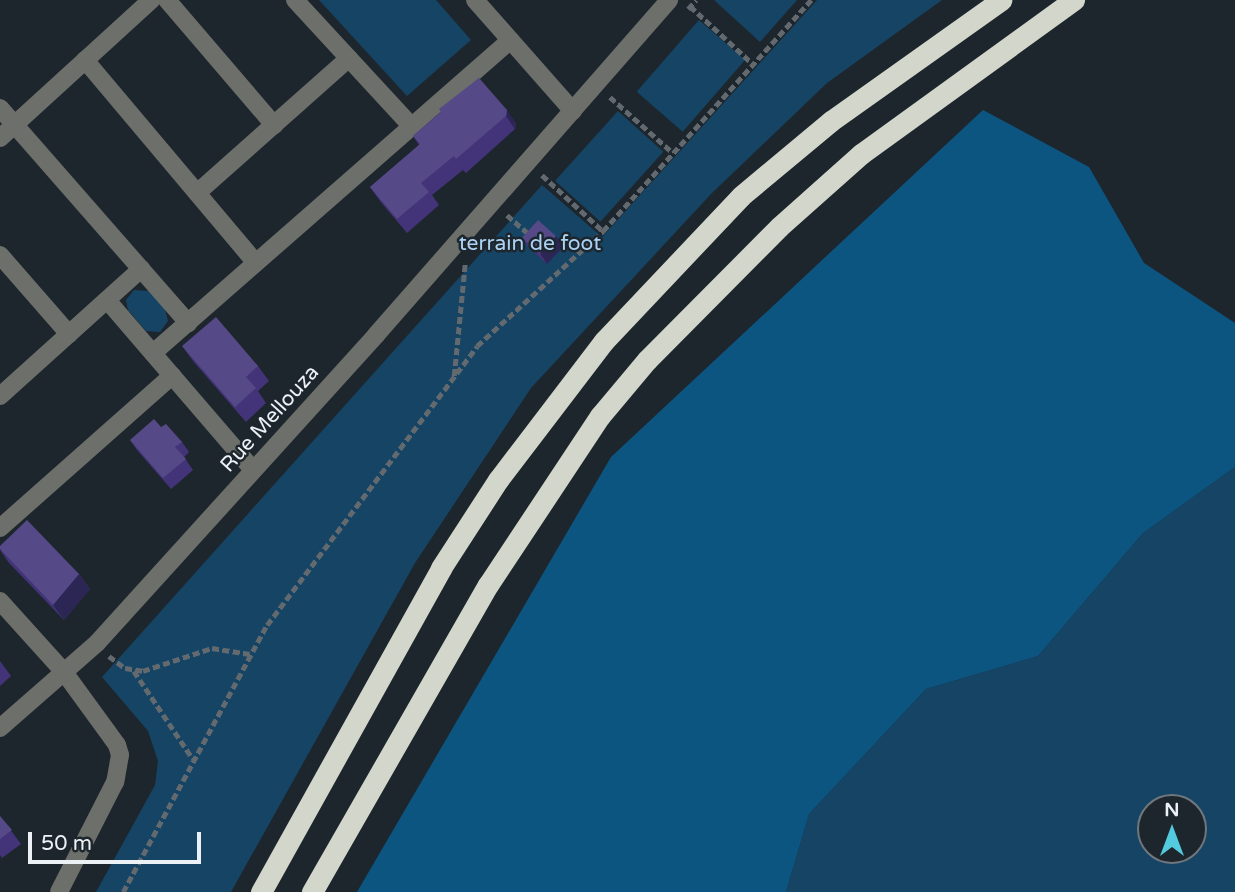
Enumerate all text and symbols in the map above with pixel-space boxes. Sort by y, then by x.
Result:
park label: terrain de foot [459,231,601,257]
street label: Rue Mellouza [215,360,325,478]
north arrow [1137,794,1207,864]
text: N [1164,799,1180,821]
scale bar [32,818,205,862]
text: 50 m [41,831,92,856]

